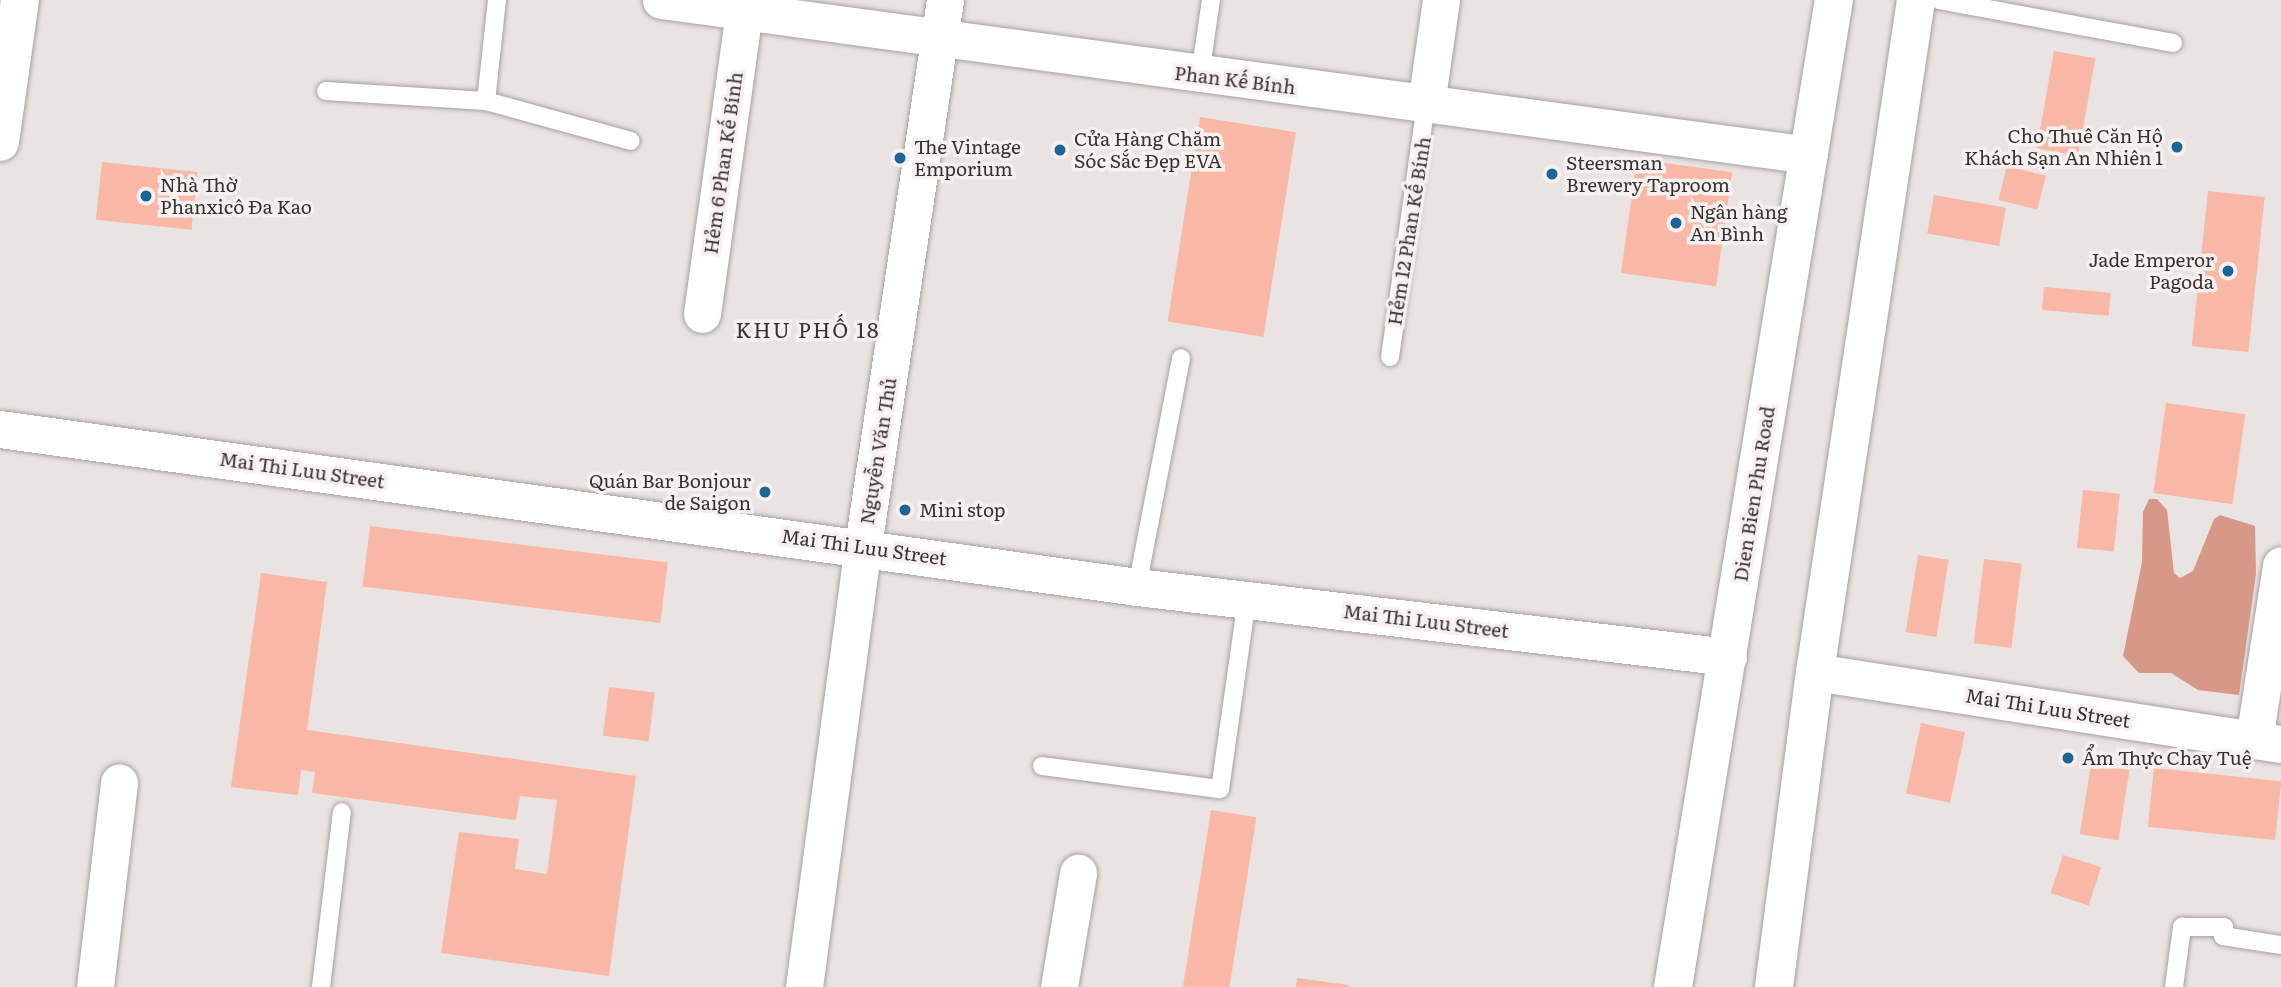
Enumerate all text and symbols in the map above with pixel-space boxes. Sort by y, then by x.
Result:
street label: Phan Kế Bính [1173,61,1297,99]
street label: Hẻm 6 Phan Kế Bính [699,70,747,256]
place label: Cho Thuê Căn Hộ Khách Sạn An Nhiên 1 [1964,125,2163,169]
place label: Cửa Hàng Chăm Sóc Sắc Đẹp EVA [1074,128,1222,172]
street label: Hẻm 12 Phan Kế Bính [1383,135,1435,327]
place label: The Vintage Emporium [914,136,1021,180]
marker: Cho Thuê Căn Hộ Khách Sạn An Nhiên 1 [2169,139,2185,155]
marker: Cửa Hàng Chăm Sóc Sắc Đẹp EVA [1052,142,1068,158]
marker: The Vintage Emporium [892,150,908,166]
place label: Steersman Brewery Taproom [1566,152,1730,196]
marker: Steersman Brewery Taproom [1544,166,1560,182]
place label: Nhà Thờ Phanxicô Đa Kao [160,174,312,218]
marker: Nhà Thờ Phanxicô Đa Kao [138,188,154,204]
place label: Ngân hàng An Bình [1690,201,1788,245]
marker: Ngân hàng An Bình [1668,215,1684,231]
place label: Jade Emperor Pagoda [2088,249,2214,293]
marker: Jade Emperor Pagoda [2220,263,2236,279]
district label: KHU PHỐ 18 [737,316,879,342]
street label: Nguyễn Văn Thủ [855,376,901,526]
street label: Dien Bien Phu Road [1729,405,1779,583]
street label: Mai Thi Luu Street [218,447,386,493]
place label: Quán Bar Bonjour de Saigon [589,470,751,514]
marker: Quán Bar Bonjour de Saigon [757,484,773,500]
place label: Mini stop [919,499,1006,521]
marker: Mini stop [897,502,913,518]
street label: Mai Thi Luu Street [780,524,948,570]
street label: Mai Thi Luu Street [1342,600,1510,642]
street label: Mai Thi Luu Street [1964,684,2132,732]
place label: Ẩm Thực Chay Tuệ [2082,747,2252,769]
marker: Ẩm Thực Chay Tuệ [2060,750,2076,766]

